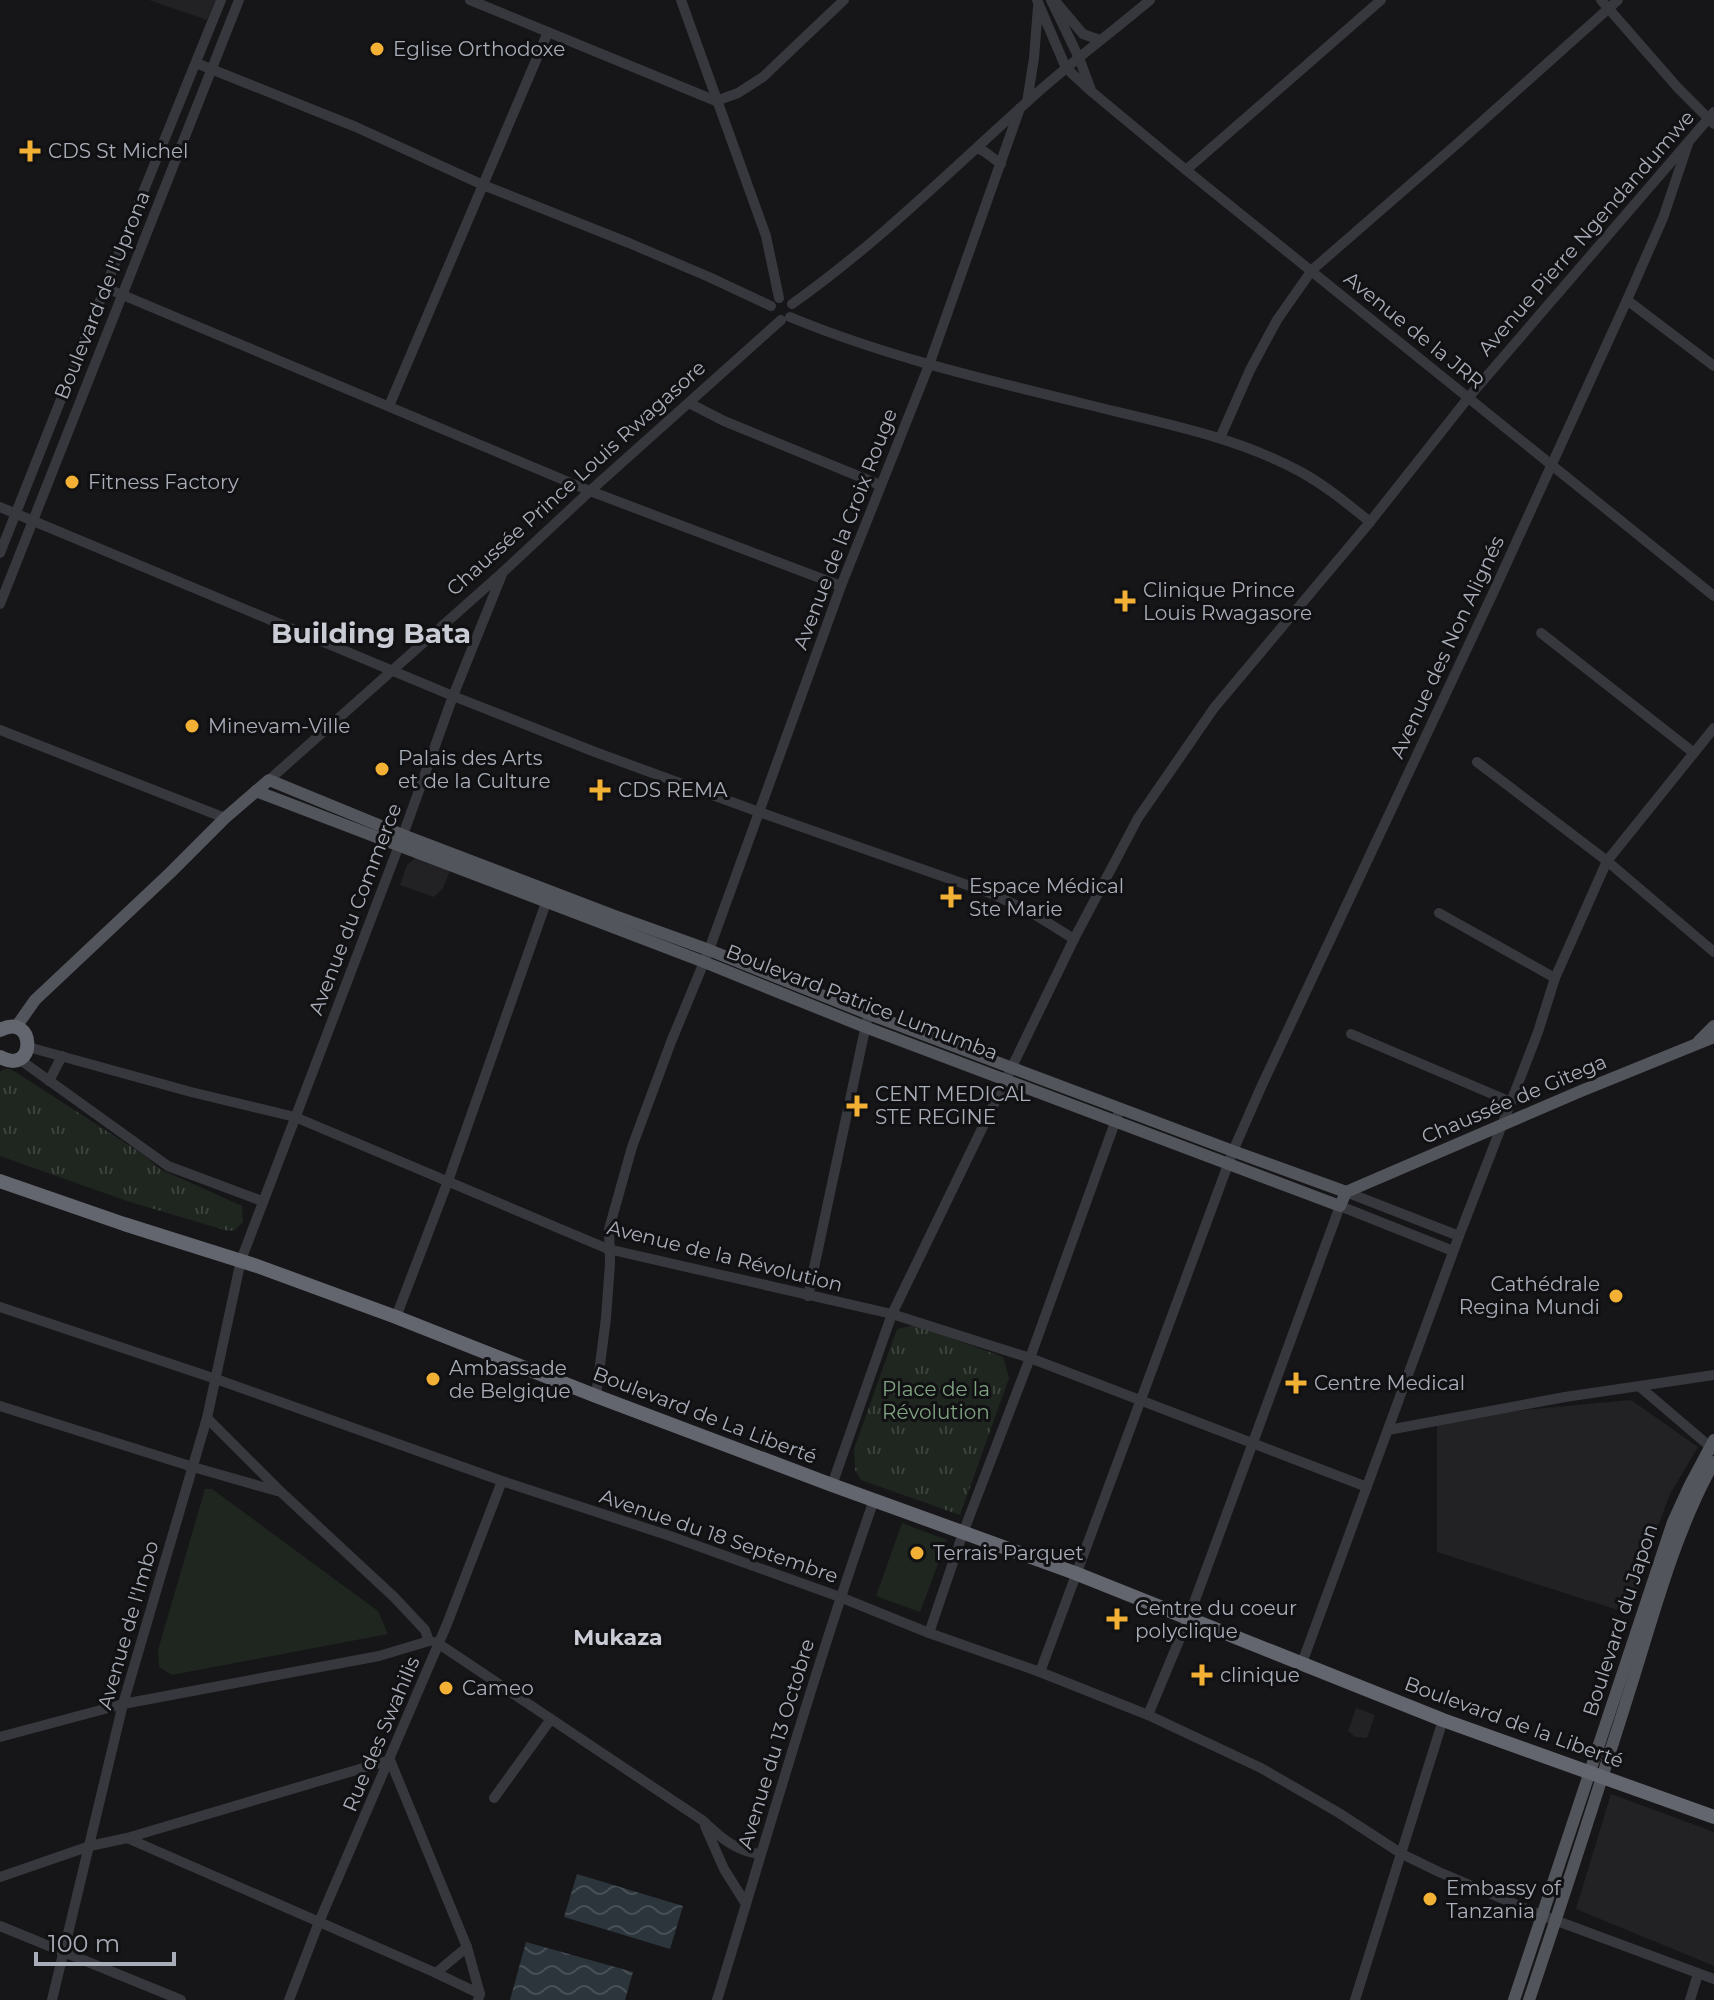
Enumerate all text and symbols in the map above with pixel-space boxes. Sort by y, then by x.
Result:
place label: Eglise Orthodoxe [393,37,565,61]
marker: Eglise Orthodoxe [368,40,386,58]
street label: Avenue Pierre Ngendandumwe [1473,105,1699,361]
place label: CDS St Michel [48,139,188,163]
marker: CDS St Michel [19,140,41,162]
street label: Boulevard de l'Uprona [49,187,155,403]
street label: Avenue de la JRR [1339,266,1489,394]
street label: Chaussée Prince Louis Rwagasore [442,355,710,601]
street label: Avenue de la Croix Rouge [788,405,902,653]
place label: Fitness Factory [88,470,239,494]
marker: Fitness Factory [63,473,81,491]
street label: Avenue des Non Alignés [1385,532,1509,762]
place label: Clinique Prince Louis Rwagasore [1143,578,1312,625]
marker: Clinique Prince Louis Rwagasore [1114,590,1136,612]
district label: Building Bata [271,616,471,650]
place label: Minevam-Ville [208,714,350,738]
marker: Minevam-Ville [183,717,201,735]
place label: Palais des Arts et de la Culture [398,746,551,793]
marker: Palais des Arts et de la Culture [373,760,391,778]
place label: CDS REMA [618,778,728,802]
marker: CDS REMA [589,779,611,801]
street label: Avenue du Commerce [304,800,406,1018]
place label: Espace Médical Ste Marie [969,874,1124,921]
marker: Espace Médical Ste Marie [940,886,962,908]
street label: Boulevard Patrice Lumumba [723,939,1001,1065]
street label: Chaussée de Gitega [1418,1049,1610,1149]
place label: CENT MEDICAL STE REGINE [875,1082,1031,1129]
marker: CENT MEDICAL STE REGINE [846,1095,868,1117]
street label: Avenue de la Révolution [605,1215,845,1297]
place label: Cathédrale Regina Mundi [1459,1272,1600,1319]
marker: Cathédrale Regina Mundi [1607,1287,1625,1305]
place label: Ambassade de Belgique [449,1356,571,1403]
street label: Boulevard de La Liberté [590,1361,820,1469]
marker: Ambassade de Belgique [424,1370,442,1388]
place label: Centre Medical [1314,1371,1465,1395]
marker: Centre Medical [1285,1372,1307,1394]
park label: Place de la Révolution [882,1377,990,1424]
street label: Avenue du 18 Septembre [597,1484,841,1588]
street label: Boulevard du Japon [1578,1521,1662,1719]
street label: Avenue de l'Imbo [92,1538,164,1712]
place label: Terrais Parquet [933,1541,1084,1565]
marker: Terrais Parquet [908,1544,926,1562]
place label: Centre du coeur polyclique [1135,1596,1297,1643]
marker: Centre du coeur polyclique [1106,1608,1128,1630]
district label: Mukaza [573,1624,663,1651]
street label: Avenue du 13 Octobre [733,1636,819,1852]
street label: Rue des Swahilis [337,1653,425,1815]
place label: clinique [1220,1663,1300,1687]
marker: clinique [1191,1664,1213,1686]
street label: Boulevard de la Liberté [1401,1671,1627,1773]
place label: Cameo [462,1676,534,1700]
marker: Cameo [437,1679,455,1697]
place label: Embassy of Tanzania [1446,1876,1562,1923]
marker: Embassy of Tanzania [1421,1890,1439,1908]
scale bar [36,1916,174,1966]
text: 100 m [48,1929,120,1958]

